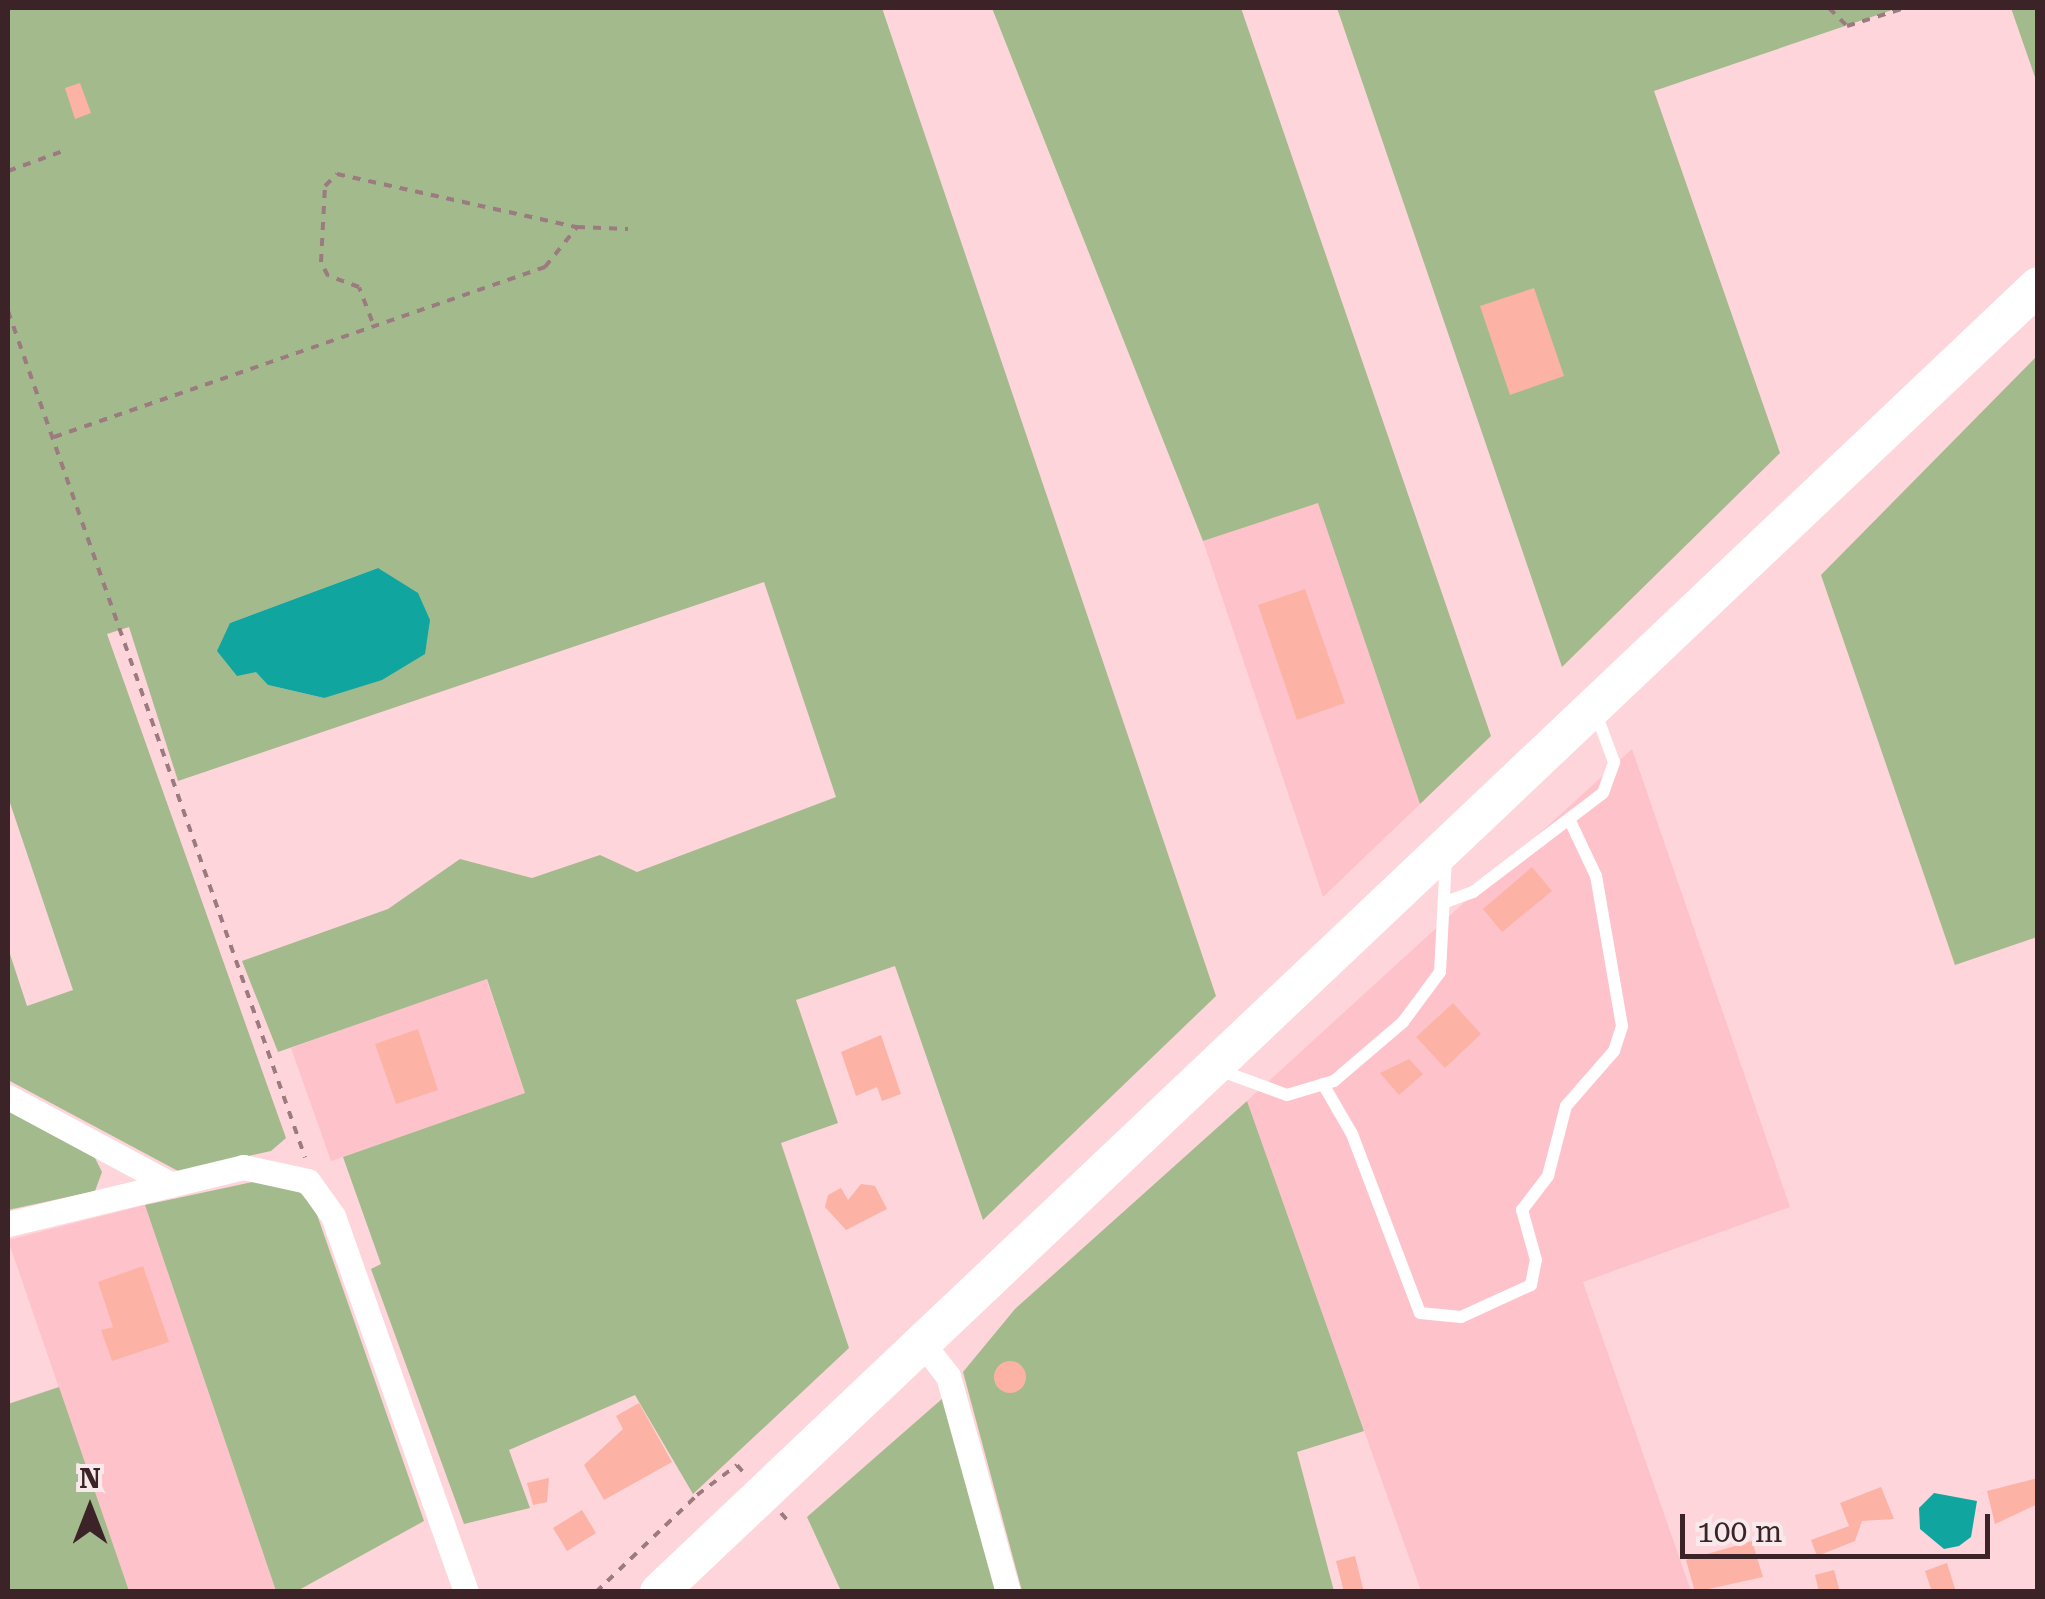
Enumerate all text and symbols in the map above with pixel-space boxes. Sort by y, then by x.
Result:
north arrow [40,1459,140,1559]
text: N [79,1462,101,1495]
scale bar [1685,1494,1995,1556]
text: 100 m [1697,1514,1782,1549]

